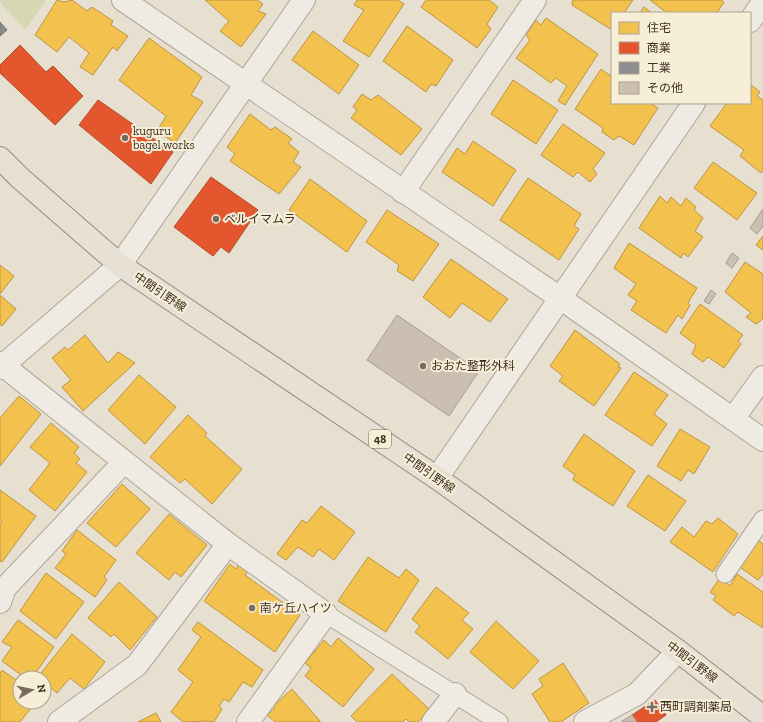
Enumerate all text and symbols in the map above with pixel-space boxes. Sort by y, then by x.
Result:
legend [611,12,751,104]
text: 住宅 [647,21,671,35]
text: 商業 [647,41,671,55]
text: 工業 [647,61,671,75]
text: その他 [647,81,683,95]
place label: kuguru bagel works [132,124,195,152]
marker: kuguru bagel works [120,133,130,143]
place label: ベルイマムラ [224,212,295,226]
marker: ベルイマムラ [211,214,221,224]
street label: 中間引野線 [131,269,189,315]
place label: おおた整形外科 [431,359,515,373]
marker: おおた整形外科 [418,361,428,371]
road number: 48 [369,430,391,448]
street label: 中間引野線 [400,450,458,496]
place label: 南ケ丘ハイツ [260,601,332,615]
marker: 南ケ丘ハイツ [247,603,257,613]
street label: 中間引野線 [664,638,720,686]
north arrow [12,670,52,710]
text: N [34,683,49,694]
place label: 西町調剤薬局 [660,700,732,714]
marker: 西町調剤薬局 [647,702,657,712]

